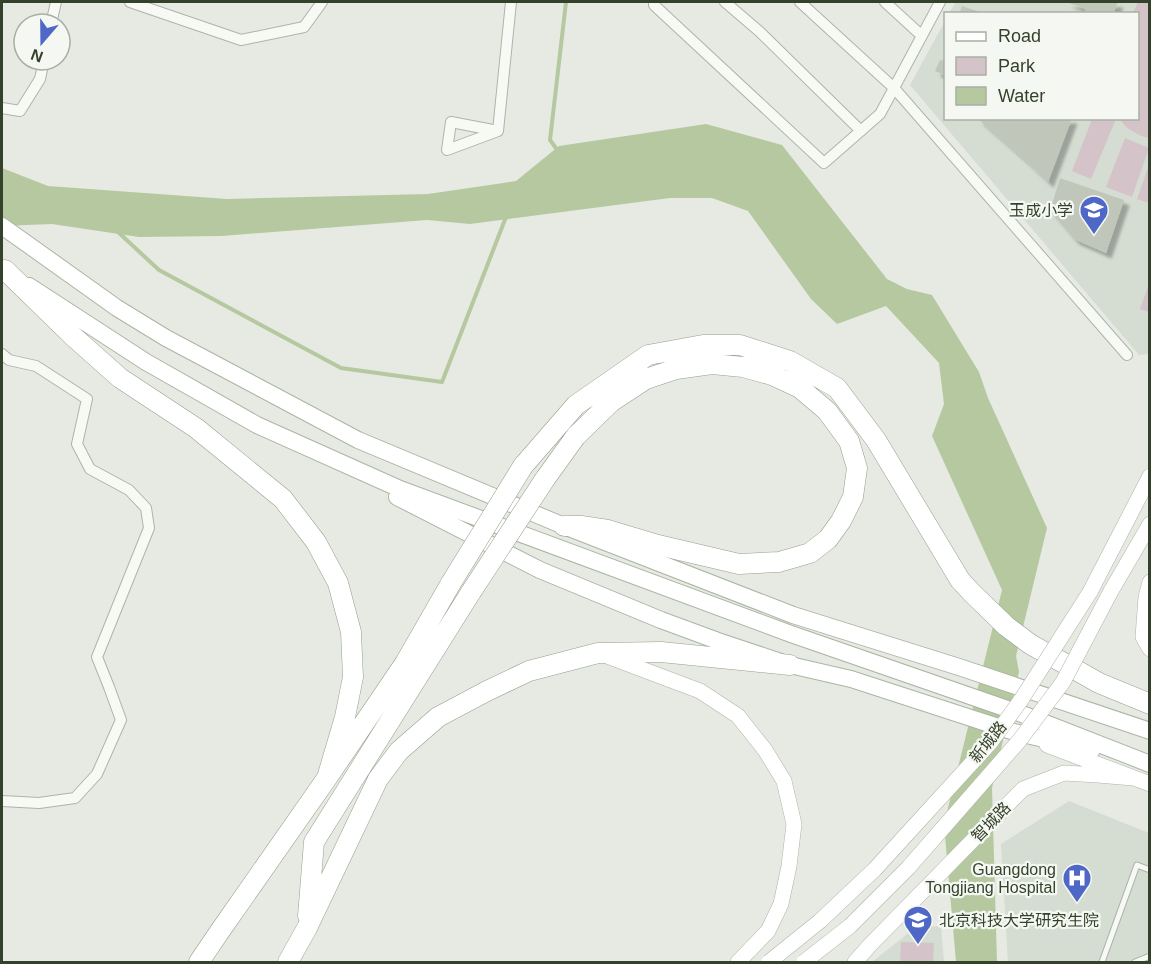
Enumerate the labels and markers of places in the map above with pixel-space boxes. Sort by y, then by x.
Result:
school or university icon: 玉成小学 [1078,194,1110,236]
place label: 玉成小学 [1009,202,1073,219]
place label: Guangdong Tongjiang Hospital [925,861,1056,896]
hospital icon: Guangdong Tongjiang Hospital [1061,862,1093,904]
school or university icon: 北京科技大学研究生院 [902,904,934,946]
place label: 北京科技大学研究生院 [939,912,1099,929]

